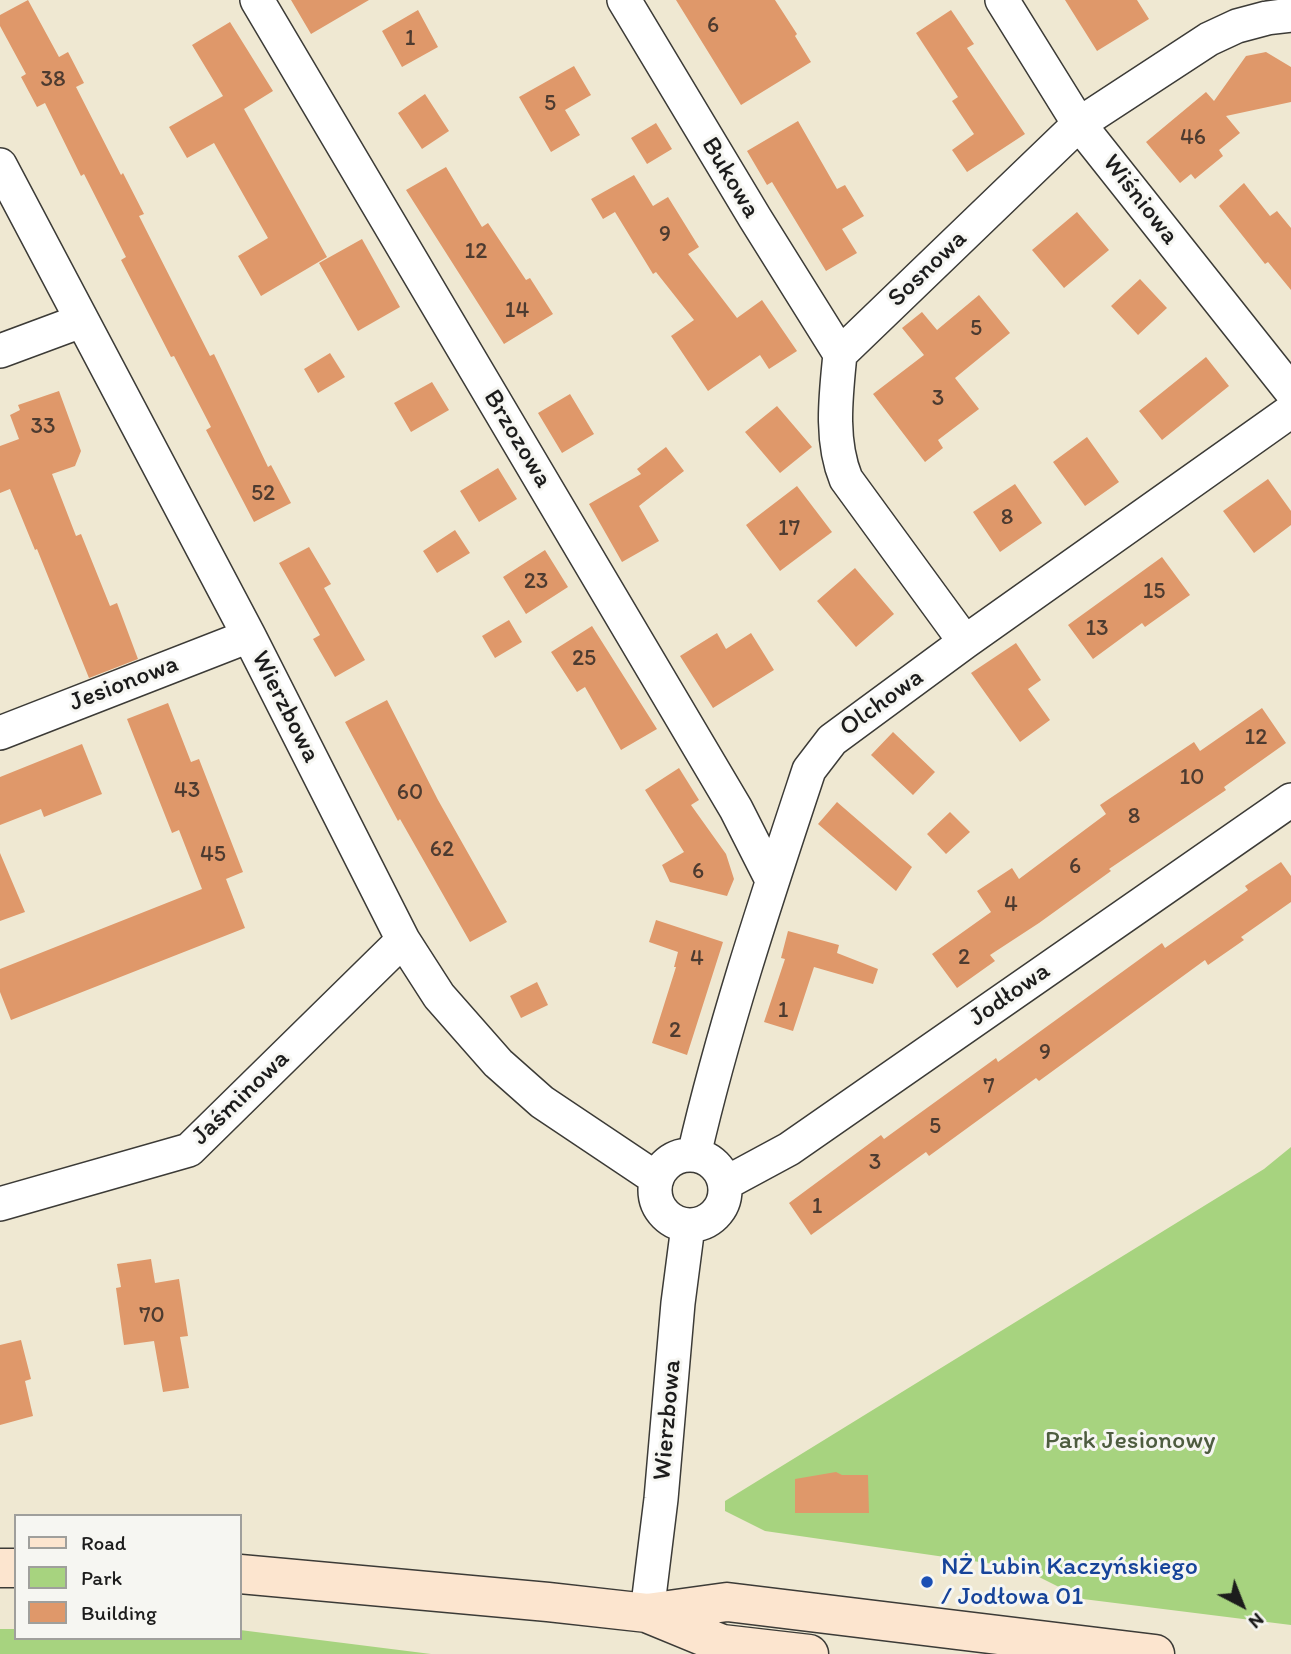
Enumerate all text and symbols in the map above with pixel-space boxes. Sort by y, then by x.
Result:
house number: 6 [707,12,719,40]
house number: 1 [405,25,415,53]
house number: 38 [40,66,66,94]
house number: 5 [544,90,556,118]
house number: 46 [1180,124,1206,152]
street label: Bukowa [694,132,766,224]
street label: Wiśniowa [1095,149,1185,251]
house number: 9 [659,221,671,249]
street label: Sosnowa [882,224,974,314]
house number: 12 [465,238,487,266]
house number: 14 [505,297,529,325]
house number: 5 [970,315,982,343]
street label: Brzozowa [476,384,558,494]
house number: 3 [932,385,944,413]
house number: 33 [30,413,56,441]
house number: 52 [251,480,275,508]
house number: 8 [1001,504,1013,532]
house number: 17 [778,515,800,543]
house number: 23 [524,568,548,596]
house number: 15 [1143,578,1165,606]
house number: 13 [1085,615,1109,643]
house number: 25 [572,645,596,673]
street label: Wierzbowa [244,646,326,768]
street label: Jesionowa [65,649,183,719]
street label: Olchowa [834,662,930,744]
house number: 12 [1245,724,1267,752]
house number: 10 [1180,764,1204,792]
house number: 43 [174,777,200,805]
house number: 60 [397,779,423,807]
house number: 8 [1128,803,1140,831]
house number: 62 [430,836,454,864]
house number: 45 [200,841,226,869]
house number: 6 [1069,853,1081,881]
house number: 6 [692,858,704,886]
house number: 4 [1004,891,1018,919]
house number: 2 [958,944,970,972]
house number: 4 [690,945,704,973]
street label: Jodłowa [963,956,1057,1034]
house number: 1 [778,997,788,1025]
house number: 2 [669,1017,681,1045]
house number: 9 [1039,1039,1051,1067]
street label: Jaśminowa [186,1044,296,1152]
house number: 7 [983,1073,995,1101]
house number: 5 [929,1113,941,1141]
house number: 3 [869,1149,881,1177]
house number: 1 [812,1193,822,1221]
house number: 70 [139,1302,165,1330]
street label: Wierzbowa [647,1358,689,1482]
park label: Park Jesionowy [1045,1425,1215,1457]
legend [14,1514,242,1640]
text: Road [81,1530,126,1555]
place label: NŻ Lubin Kaczyńskiego / Jodłowa 01 [941,1551,1198,1612]
text: Park [81,1565,122,1590]
north arrow [1207,1570,1277,1640]
marker: NŻ Lubin Kaczyńskiego / Jodłowa 01 [919,1574,935,1590]
text: Building [81,1600,157,1625]
text: N [1244,1608,1269,1634]

